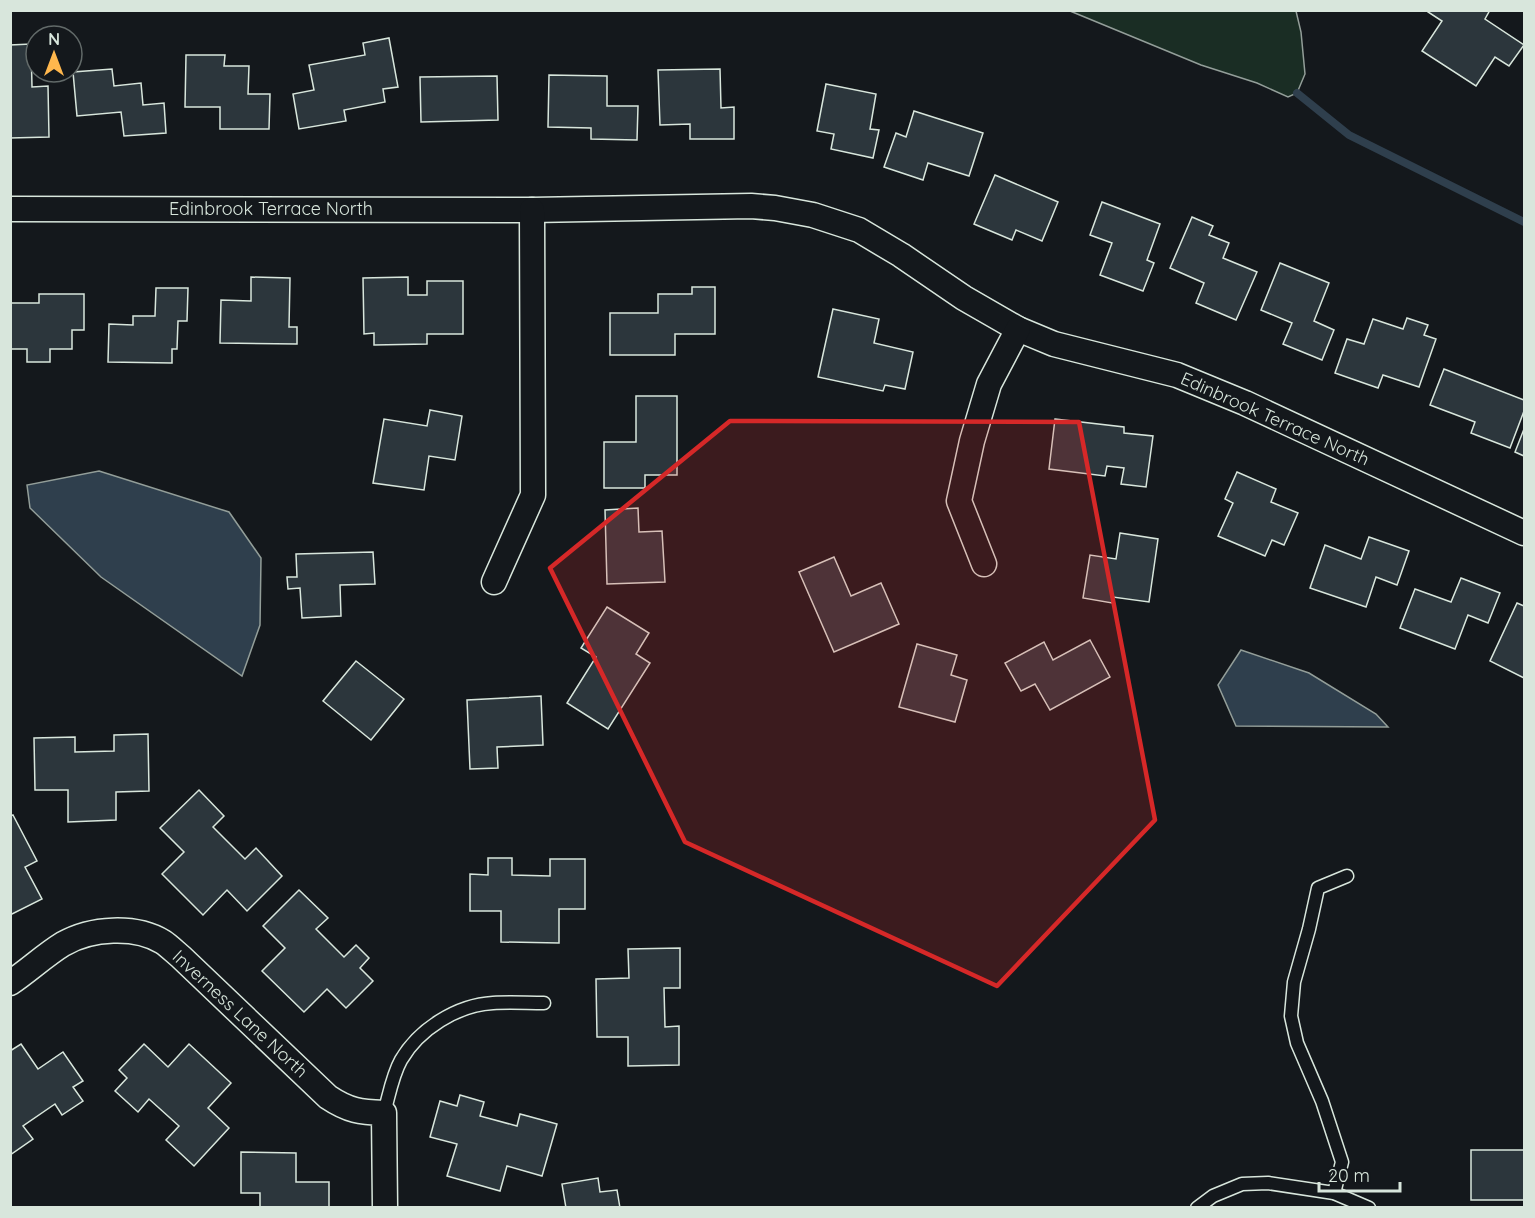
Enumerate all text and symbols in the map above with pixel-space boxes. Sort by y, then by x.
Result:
north arrow [24,24,84,84]
text: N [48,29,60,49]
street label: Edinbrook Terrace North [169,197,373,220]
street label: Edinbrook Terrace North [1177,367,1373,471]
street label: Inverness Lane North [168,945,313,1082]
scale bar [1319,1155,1400,1193]
text: 20 m [1328,1164,1370,1187]

